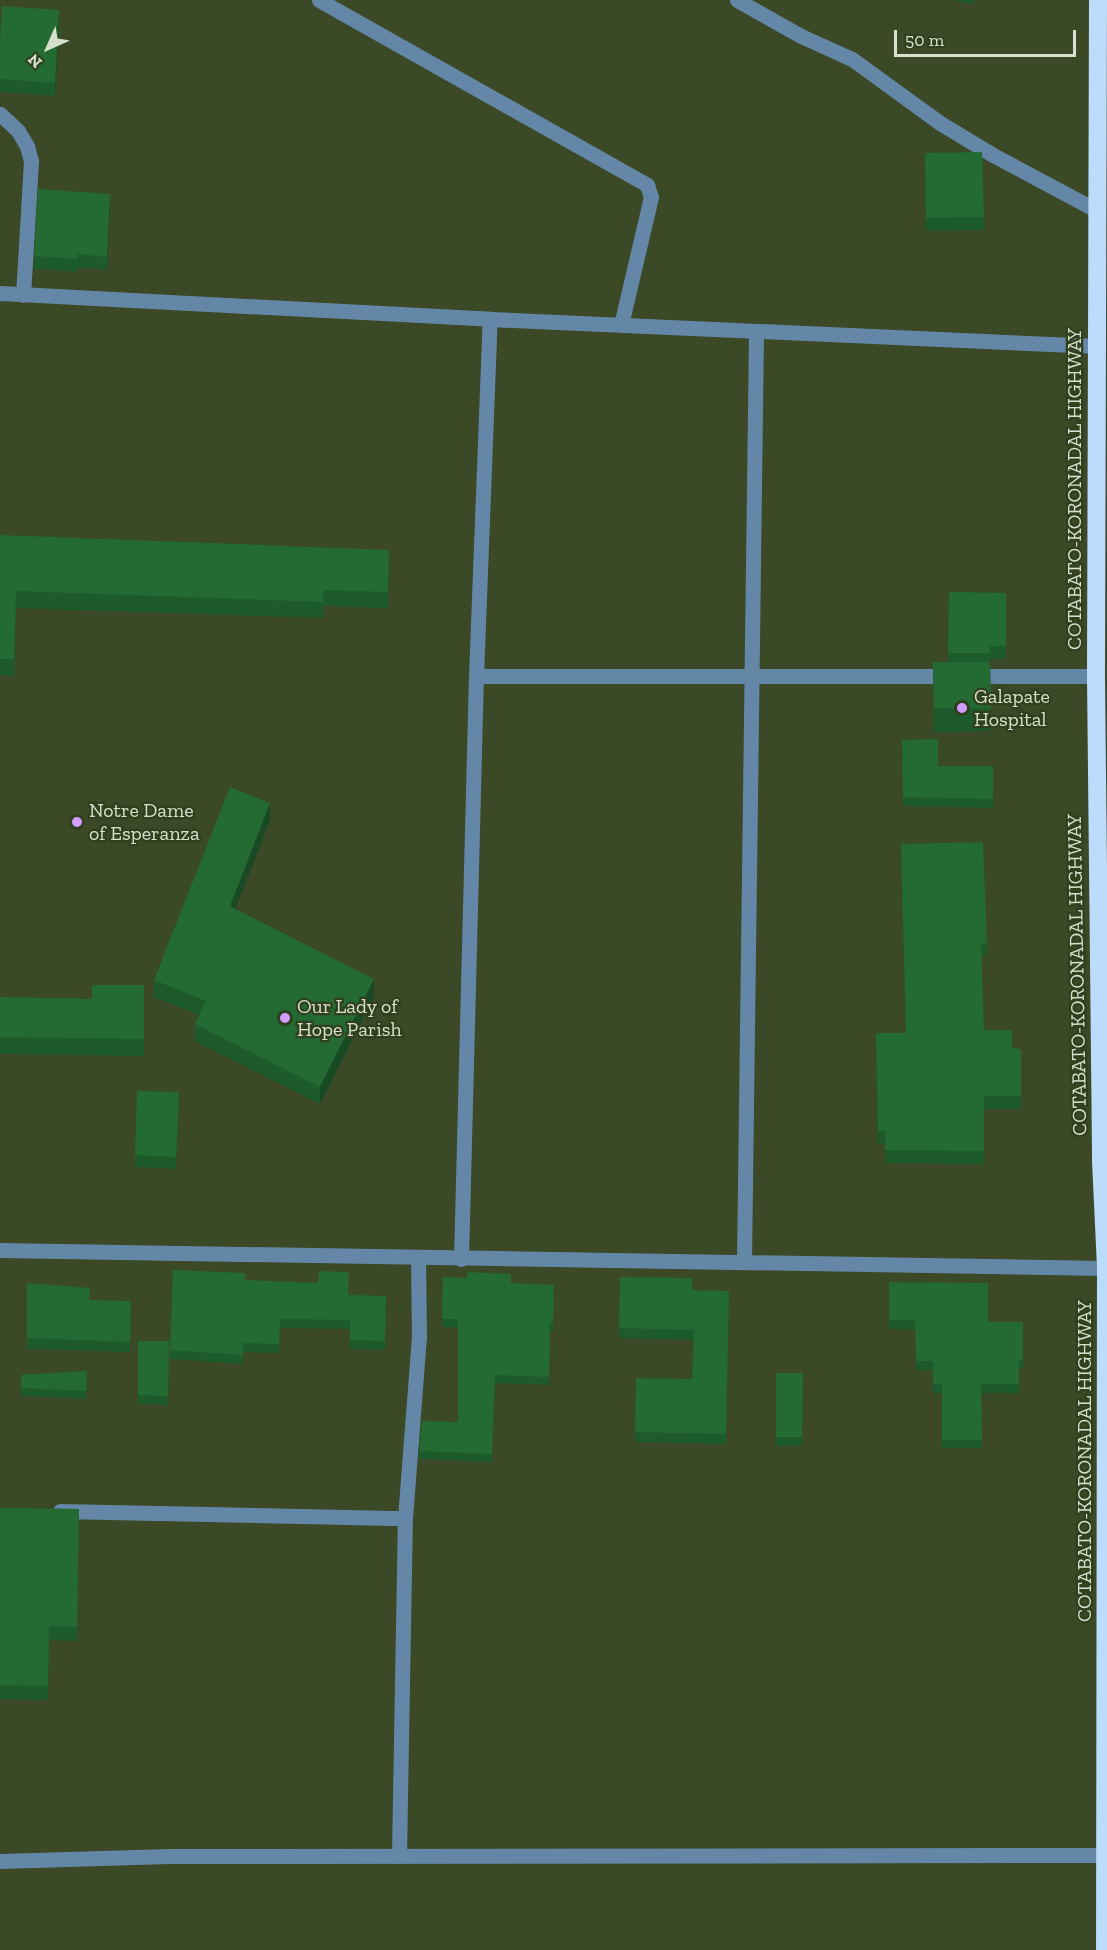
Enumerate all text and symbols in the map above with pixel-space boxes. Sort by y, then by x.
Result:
north arrow [18,18,78,78]
scale bar [897,18,1078,56]
text: 50 m [905,29,944,51]
text: N [24,50,46,72]
street label: COTABATO-KORONADAL HIGHWAY [1062,328,1086,650]
place label: Galapate Hospital [974,684,1050,731]
marker: Galapate Hospital [955,701,969,715]
place label: Notre Dame of Esperanza [89,798,200,845]
street label: COTABATO-KORONADAL HIGHWAY [1062,814,1092,1136]
marker: Notre Dame of Esperanza [70,815,84,829]
place label: Our Lady of Hope Parish [297,994,402,1041]
marker: Our Lady of Hope Parish [278,1011,292,1025]
street label: COTABATO-KORONADAL HIGHWAY [1072,1300,1096,1622]

